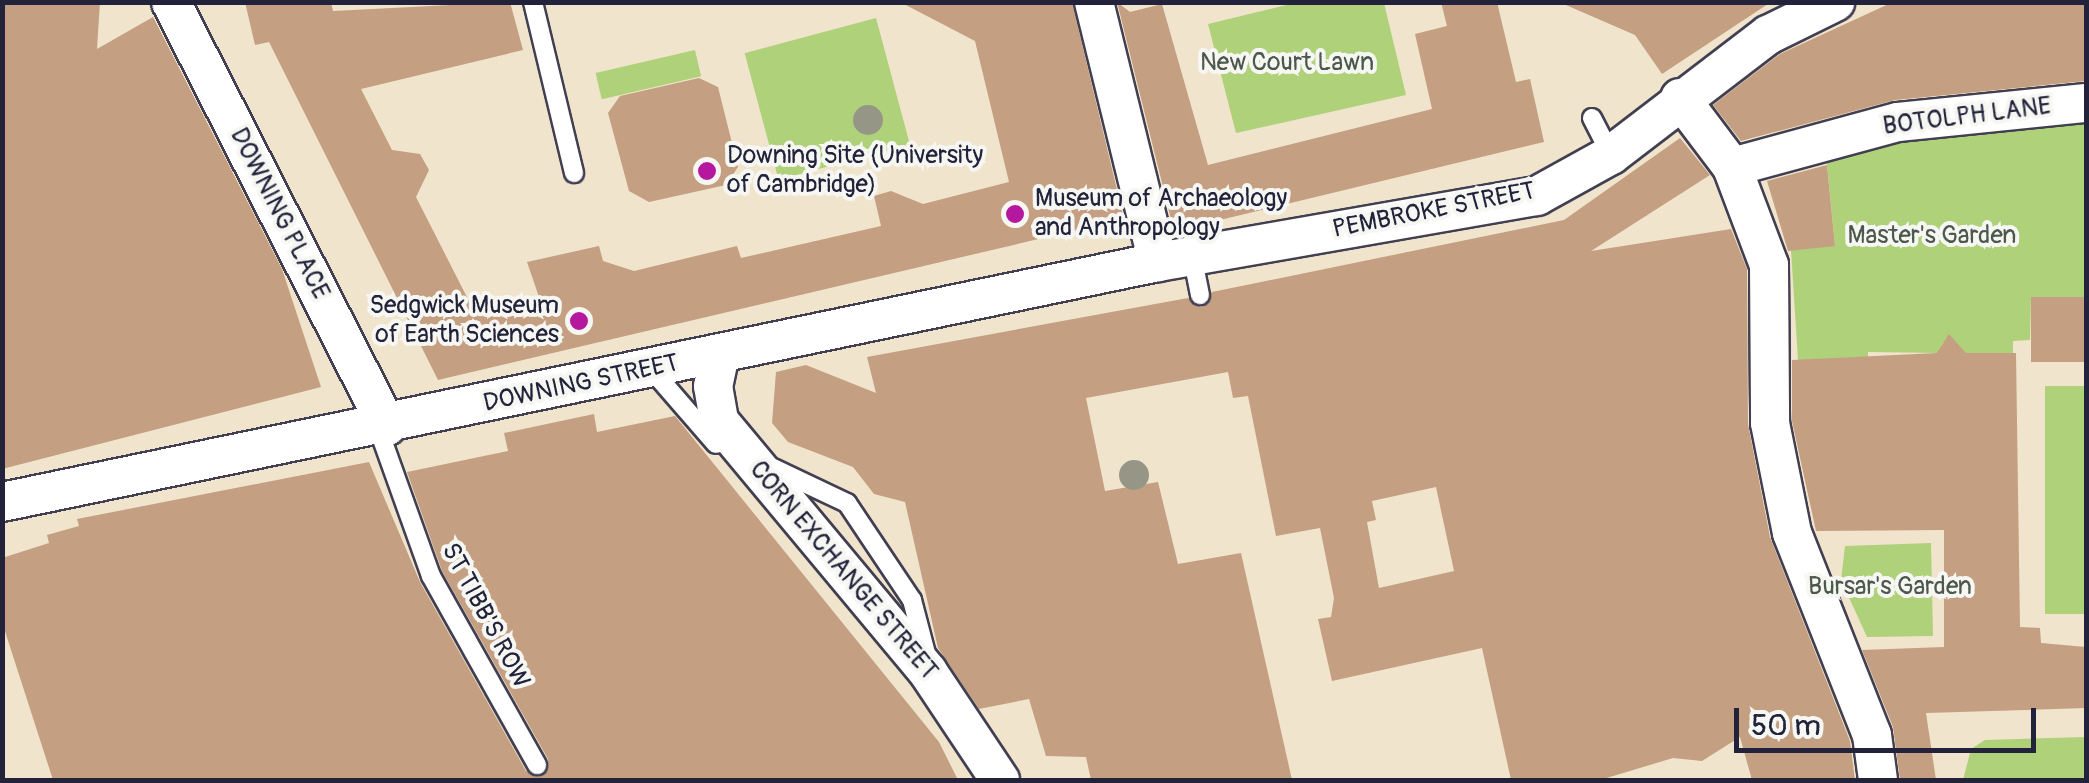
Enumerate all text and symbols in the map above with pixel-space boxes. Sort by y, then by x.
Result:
park label: New Court Lawn [1200,48,1374,78]
street label: BOTOLPH LANE [1881,92,2053,142]
street label: DOWNING PLACE [223,123,335,305]
place label: Downing Site (University of Cambridge) [727,142,983,201]
marker: Downing Site (University of Cambridge) [696,160,718,182]
street label: PEMBROKE STREET [1330,177,1538,245]
place label: Museum of Archaeology and Anthropology [1035,185,1287,244]
marker: Museum of Archaeology and Anthropology [1004,203,1026,225]
park label: Master's Garden [1848,221,2016,251]
place label: Sedgwick Museum of Earth Sciences [369,292,559,351]
marker: Sedgwick Museum of Earth Sciences [568,310,590,332]
street label: DOWNING STREET [481,349,681,419]
street label: CORN EXCHANGE STREET [743,455,943,687]
street label: ST TIBB'S ROW [434,538,536,694]
park label: Bursar's Garden [1808,572,1972,602]
scale bar [1739,688,2042,750]
text: 50 m [1751,707,1821,744]

